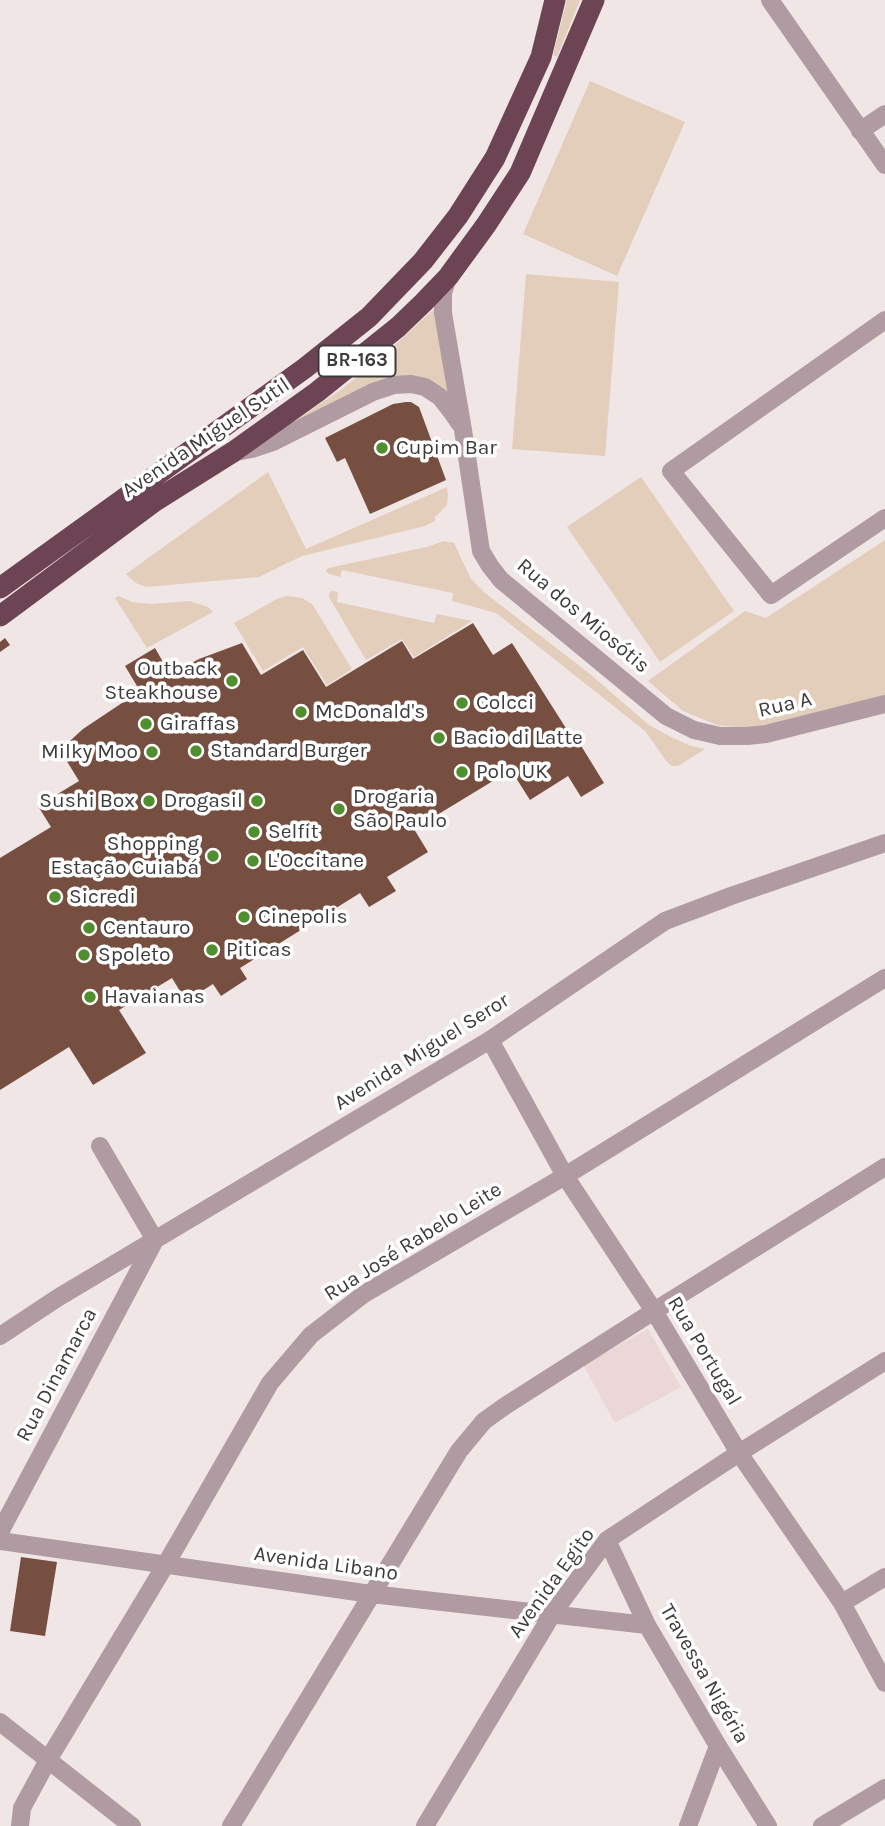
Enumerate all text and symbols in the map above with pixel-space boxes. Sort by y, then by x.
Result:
road number: BR-163 [318,346,396,376]
street label: Avenida Miguel Sutil [117,373,295,503]
place label: Cupim Bar [396,435,497,461]
marker: Cupim Bar [374,440,390,456]
street label: Rua dos Miosótis [512,553,654,679]
place label: Outback Steakhouse [105,656,218,706]
marker: Outback Steakhouse [224,673,240,689]
street label: Rua A [756,687,814,723]
place label: Colcci [476,690,534,716]
marker: Colcci [454,695,470,711]
place label: McDonald's [315,699,425,725]
marker: McDonald's [293,704,309,720]
place label: Giraffas [160,711,236,737]
marker: Giraffas [138,716,154,732]
place label: Bacio di Latte [453,725,583,751]
marker: Bacio di Latte [431,730,447,746]
place label: Standard Burger [210,738,367,764]
place label: Milky Moo [41,739,138,765]
marker: Standard Burger [188,743,204,759]
marker: Milky Moo [144,744,160,760]
place label: Polo UK [476,759,548,785]
marker: Polo UK [454,764,470,780]
place label: Drogaria São Paulo [353,784,447,834]
place label: Sushi Box [39,788,135,814]
place label: Drogasil [163,788,243,814]
marker: Sushi Box [141,793,157,809]
marker: Drogasil [249,793,265,809]
marker: Drogaria São Paulo [331,801,347,817]
place label: Selfit [268,819,319,845]
marker: Selfit [246,824,262,840]
place label: Shopping Estação Cuiabá [50,831,199,881]
marker: Shopping Estação Cuiabá [205,848,221,864]
place label: L'Occitane [267,848,364,874]
marker: L'Occitane [245,853,261,869]
place label: Sicredi [69,884,136,910]
marker: Sicredi [47,889,63,905]
place label: Cinepolis [258,904,348,930]
marker: Cinepolis [236,909,252,925]
place label: Centauro [103,915,191,941]
marker: Centauro [81,920,97,936]
place label: Piticas [226,937,291,963]
place label: Spoleto [98,942,170,968]
marker: Piticas [204,942,220,958]
marker: Spoleto [76,947,92,963]
place label: Havaianas [104,984,205,1010]
street label: Avenida Miguel Seror [330,988,514,1116]
marker: Havaianas [82,989,98,1005]
street label: Rua José Rabelo Leite [320,1177,506,1307]
street label: Rua Portugal [662,1292,746,1410]
street label: Rua Dinamarca [11,1304,103,1446]
street label: Avenida Egito [504,1523,600,1643]
street label: Avenida Libano [252,1541,400,1587]
street label: Travessa Nigéria [654,1600,754,1748]

